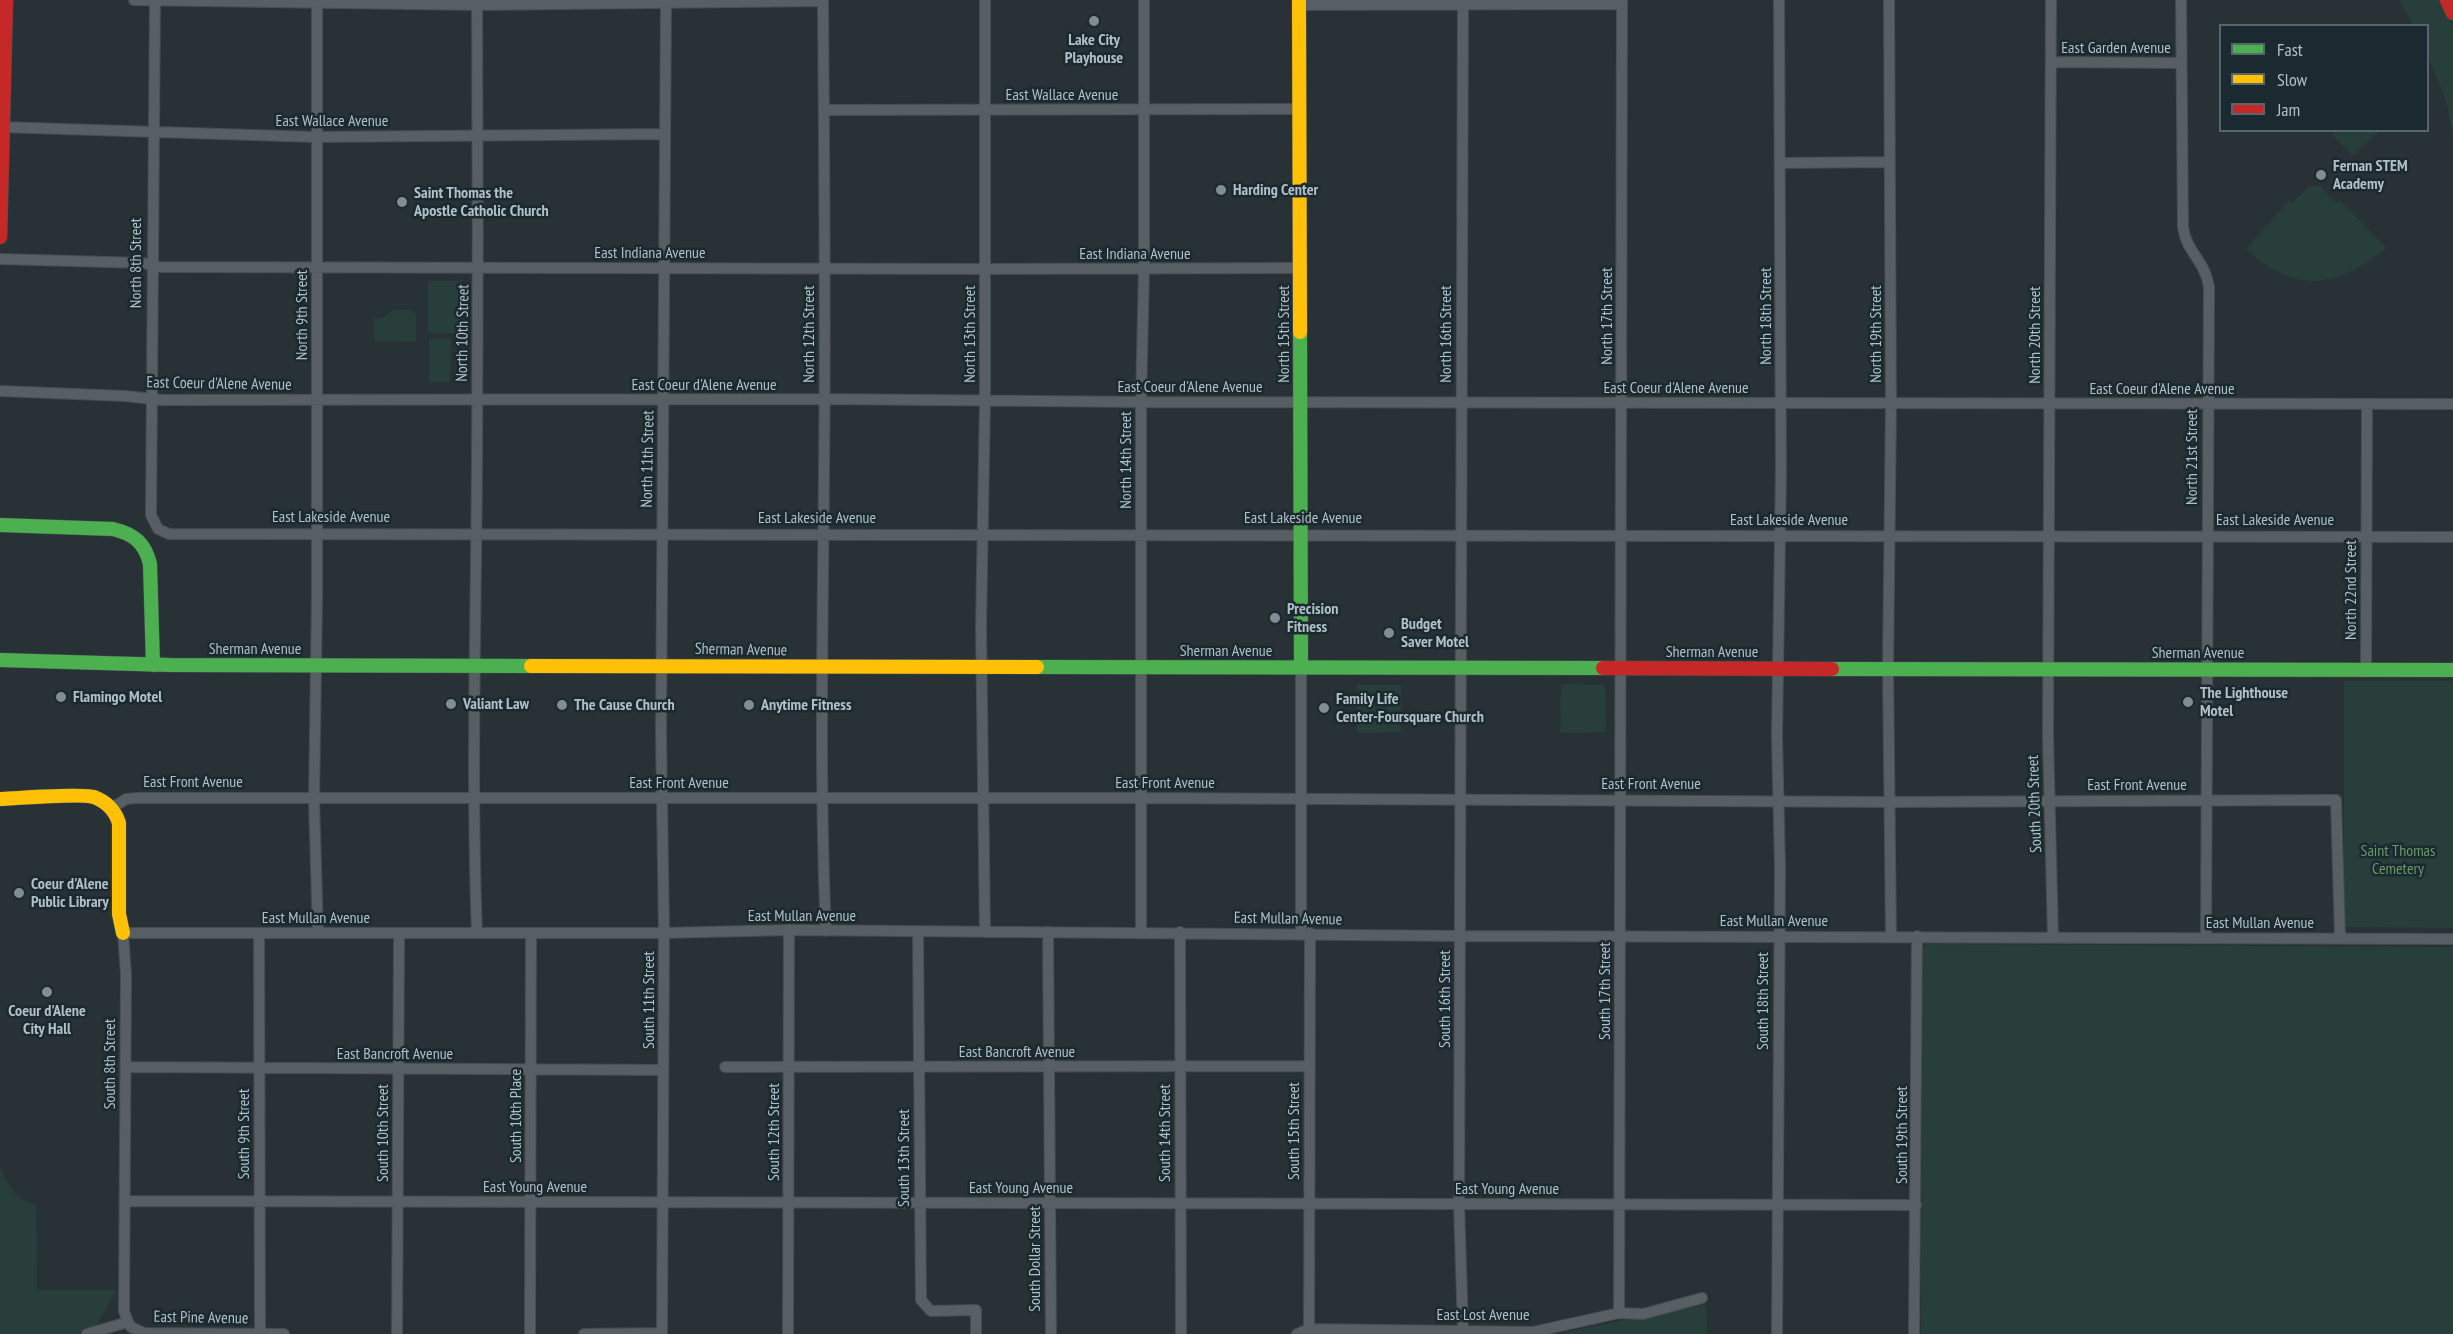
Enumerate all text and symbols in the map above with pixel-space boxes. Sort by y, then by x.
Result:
marker: Lake City Playhouse [1087,14,1101,28]
legend [2219,24,2429,132]
place label: Lake City Playhouse [1065,30,1123,68]
street label: East Garden Avenue [2061,38,2171,58]
text: Fast [2277,38,2303,61]
text: Slow [2277,68,2307,91]
street label: East Wallace Avenue [1006,85,1118,105]
text: Jam [2277,98,2300,121]
street label: East Wallace Avenue [276,111,388,131]
place label: Fernan STEM Academy [2333,156,2408,194]
marker: Fernan STEM Academy [2314,168,2328,182]
place label: Harding Center [1233,180,1318,200]
place label: Saint Thomas the Apostle Catholic Church [414,183,549,221]
marker: Harding Center [1214,183,1228,197]
marker: Saint Thomas the Apostle Catholic Church [395,195,409,209]
street label: North 8th Street [126,218,146,308]
street label: East Indiana Avenue [594,243,706,263]
street label: East Indiana Avenue [1079,244,1191,264]
street label: North 17th Street [1597,267,1617,365]
street label: North 18th Street [1756,267,1776,365]
street label: North 9th Street [292,270,312,360]
street label: North 10th Street [453,284,473,382]
street label: North 12th Street [799,285,819,383]
street label: North 13th Street [960,285,980,383]
street label: North 15th Street [1274,285,1294,383]
street label: North 16th Street [1436,285,1456,383]
street label: North 19th Street [1866,285,1886,383]
street label: North 20th Street [2025,286,2045,384]
street label: East Coeur d'Alene Avenue [146,373,292,395]
street label: East Coeur d'Alene Avenue [631,375,777,395]
street label: East Coeur d'Alene Avenue [1117,377,1263,397]
street label: East Coeur d'Alene Avenue [1603,378,1749,398]
street label: East Coeur d'Alene Avenue [2089,379,2235,399]
street label: North 21st Street [2182,409,2202,505]
street label: North 11th Street [638,410,658,508]
street label: North 14th Street [1116,411,1136,509]
street label: East Lakeside Avenue [272,507,390,527]
street label: East Lakeside Avenue [758,508,876,528]
street label: East Lakeside Avenue [1244,508,1362,528]
street label: East Lakeside Avenue [1730,510,1848,530]
street label: East Lakeside Avenue [2216,510,2334,530]
street label: North 22nd Street [2341,540,2361,640]
place label: Precision Fitness [1287,599,1339,637]
marker: Precision Fitness [1268,611,1282,625]
place label: Budget Saver Motel [1401,614,1469,652]
marker: Budget Saver Motel [1382,626,1396,640]
street label: Sherman Avenue [209,639,301,659]
street label: Sherman Avenue [695,640,787,660]
street label: Sherman Avenue [1180,641,1272,661]
street label: Sherman Avenue [1666,642,1758,662]
street label: Sherman Avenue [2152,643,2244,663]
place label: The Lighthouse Motel [2200,683,2288,721]
place label: Flamingo Motel [73,687,162,707]
place label: Family Life Center-Foursquare Church [1336,689,1484,727]
marker: Flamingo Motel [54,690,68,704]
place label: Valiant Law [463,694,529,714]
place label: The Cause Church [574,695,675,715]
place label: Anytime Fitness [761,695,852,715]
marker: The Lighthouse Motel [2181,695,2195,709]
marker: Valiant Law [444,697,458,711]
marker: The Cause Church [555,698,569,712]
marker: Anytime Fitness [742,698,756,712]
marker: Family Life Center-Foursquare Church [1317,701,1331,715]
street label: South 20th Street [2024,755,2046,853]
street label: East Front Avenue [143,772,243,792]
street label: East Front Avenue [629,773,729,793]
street label: East Front Avenue [1115,773,1215,793]
street label: East Front Avenue [1601,774,1701,794]
street label: East Front Avenue [2087,775,2187,795]
park label: Saint Thomas Cemetery [2361,841,2435,879]
place label: Coeur d'Alene Public Library [31,874,109,912]
marker: Coeur d'Alene Public Library [12,886,26,900]
street label: East Mullan Avenue [748,906,856,926]
street label: East Mullan Avenue [262,908,370,928]
street label: East Mullan Avenue [1234,908,1342,930]
street label: East Mullan Avenue [1720,911,1828,931]
street label: East Mullan Avenue [2206,913,2314,933]
street label: South 17th Street [1595,942,1615,1040]
street label: South 16th Street [1435,950,1455,1048]
street label: South 11th Street [639,951,659,1049]
street label: South 18th Street [1753,952,1773,1050]
marker: Coeur d'Alene City Hall [40,985,54,999]
place label: Coeur d'Alene City Hall [8,1001,86,1039]
street label: South 8th Street [100,1019,120,1109]
street label: East Bancroft Avenue [959,1042,1075,1062]
street label: East Bancroft Avenue [337,1044,453,1064]
street label: South 10th Place [506,1069,526,1163]
street label: South 15th Street [1284,1082,1304,1180]
street label: South 12th Street [764,1083,784,1181]
street label: South 10th Street [373,1084,393,1182]
street label: South 14th Street [1155,1084,1175,1182]
street label: South 19th Street [1892,1086,1912,1184]
street label: South 9th Street [234,1089,254,1179]
street label: South 13th Street [894,1109,914,1207]
street label: East Young Avenue [483,1177,587,1197]
street label: East Young Avenue [969,1178,1073,1198]
street label: East Young Avenue [1455,1179,1559,1199]
street label: South Dollar Street [1025,1206,1045,1312]
street label: East Lost Avenue [1437,1305,1529,1325]
street label: East Pine Avenue [154,1308,248,1328]

